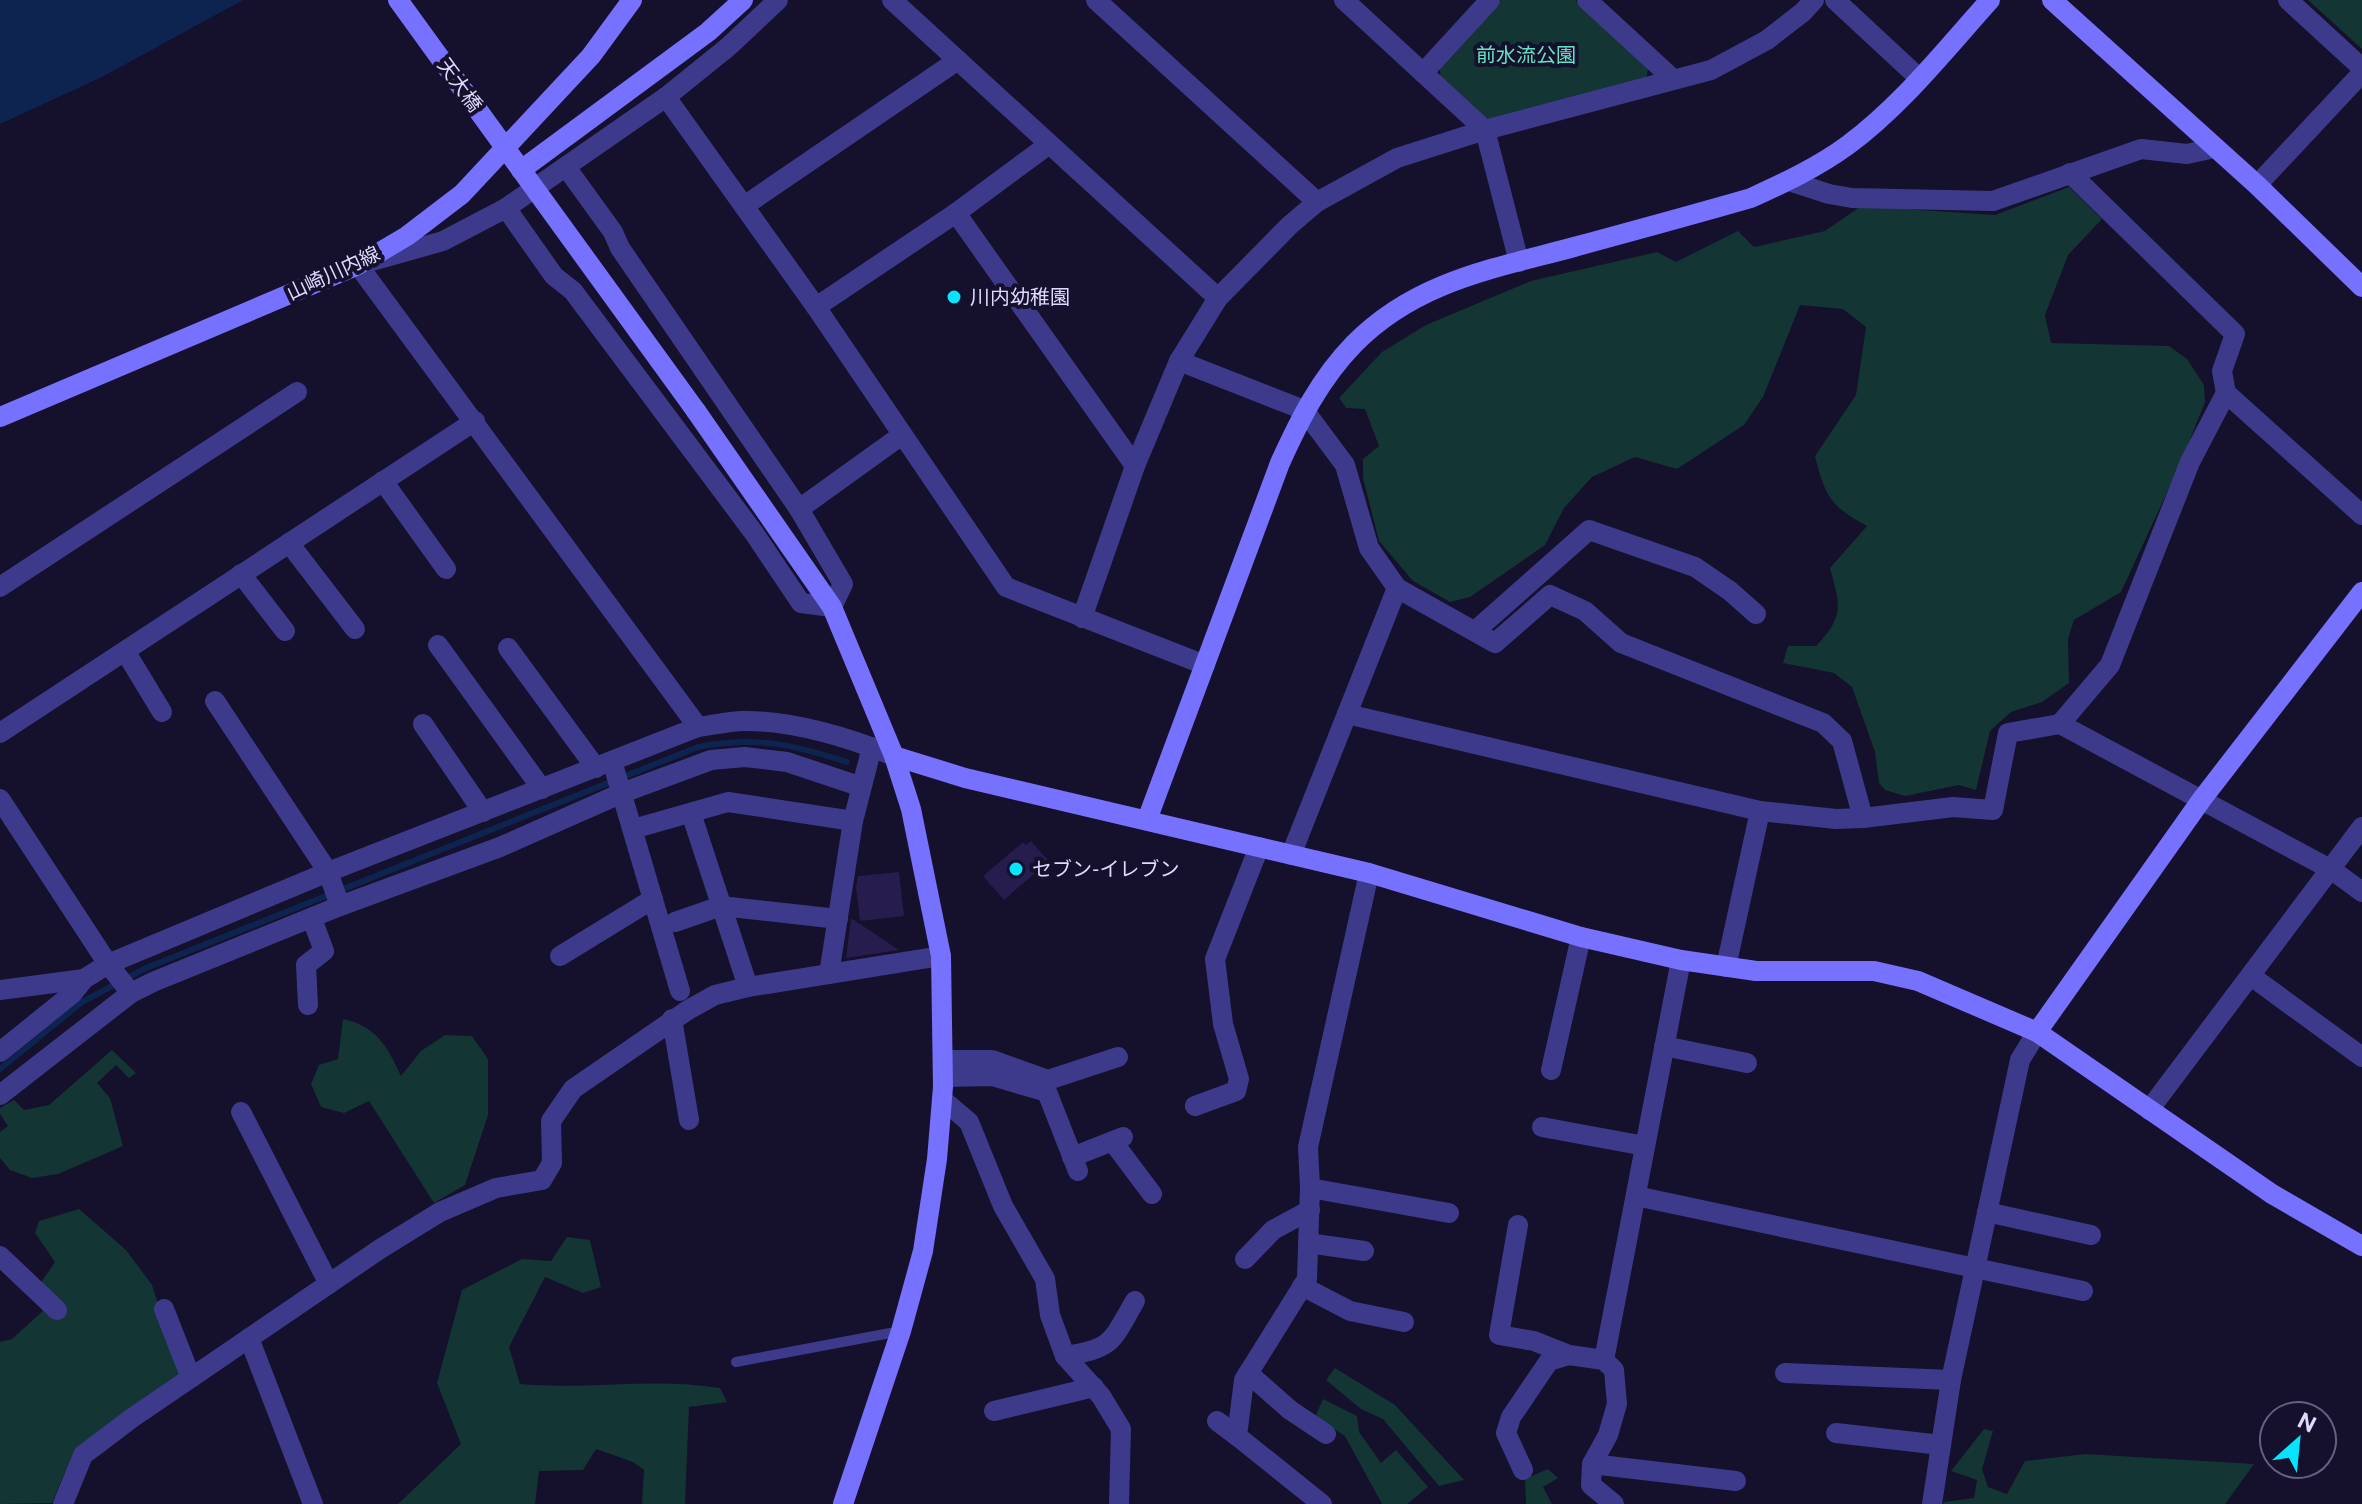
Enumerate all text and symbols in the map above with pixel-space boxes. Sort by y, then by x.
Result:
park label: 前水流公園 [1476,43,1576,67]
street label: 天大橋 [433,54,487,116]
street label: 山崎川内線 [283,241,383,305]
place label: 川内幼稚園 [970,285,1070,309]
marker: 川内幼稚園 [945,288,963,306]
place label: セブン-イレブン [1032,857,1180,881]
marker: セブン-イレブン [1007,860,1025,878]
north arrow [2258,1400,2338,1480]
text: N [2294,1407,2321,1438]

